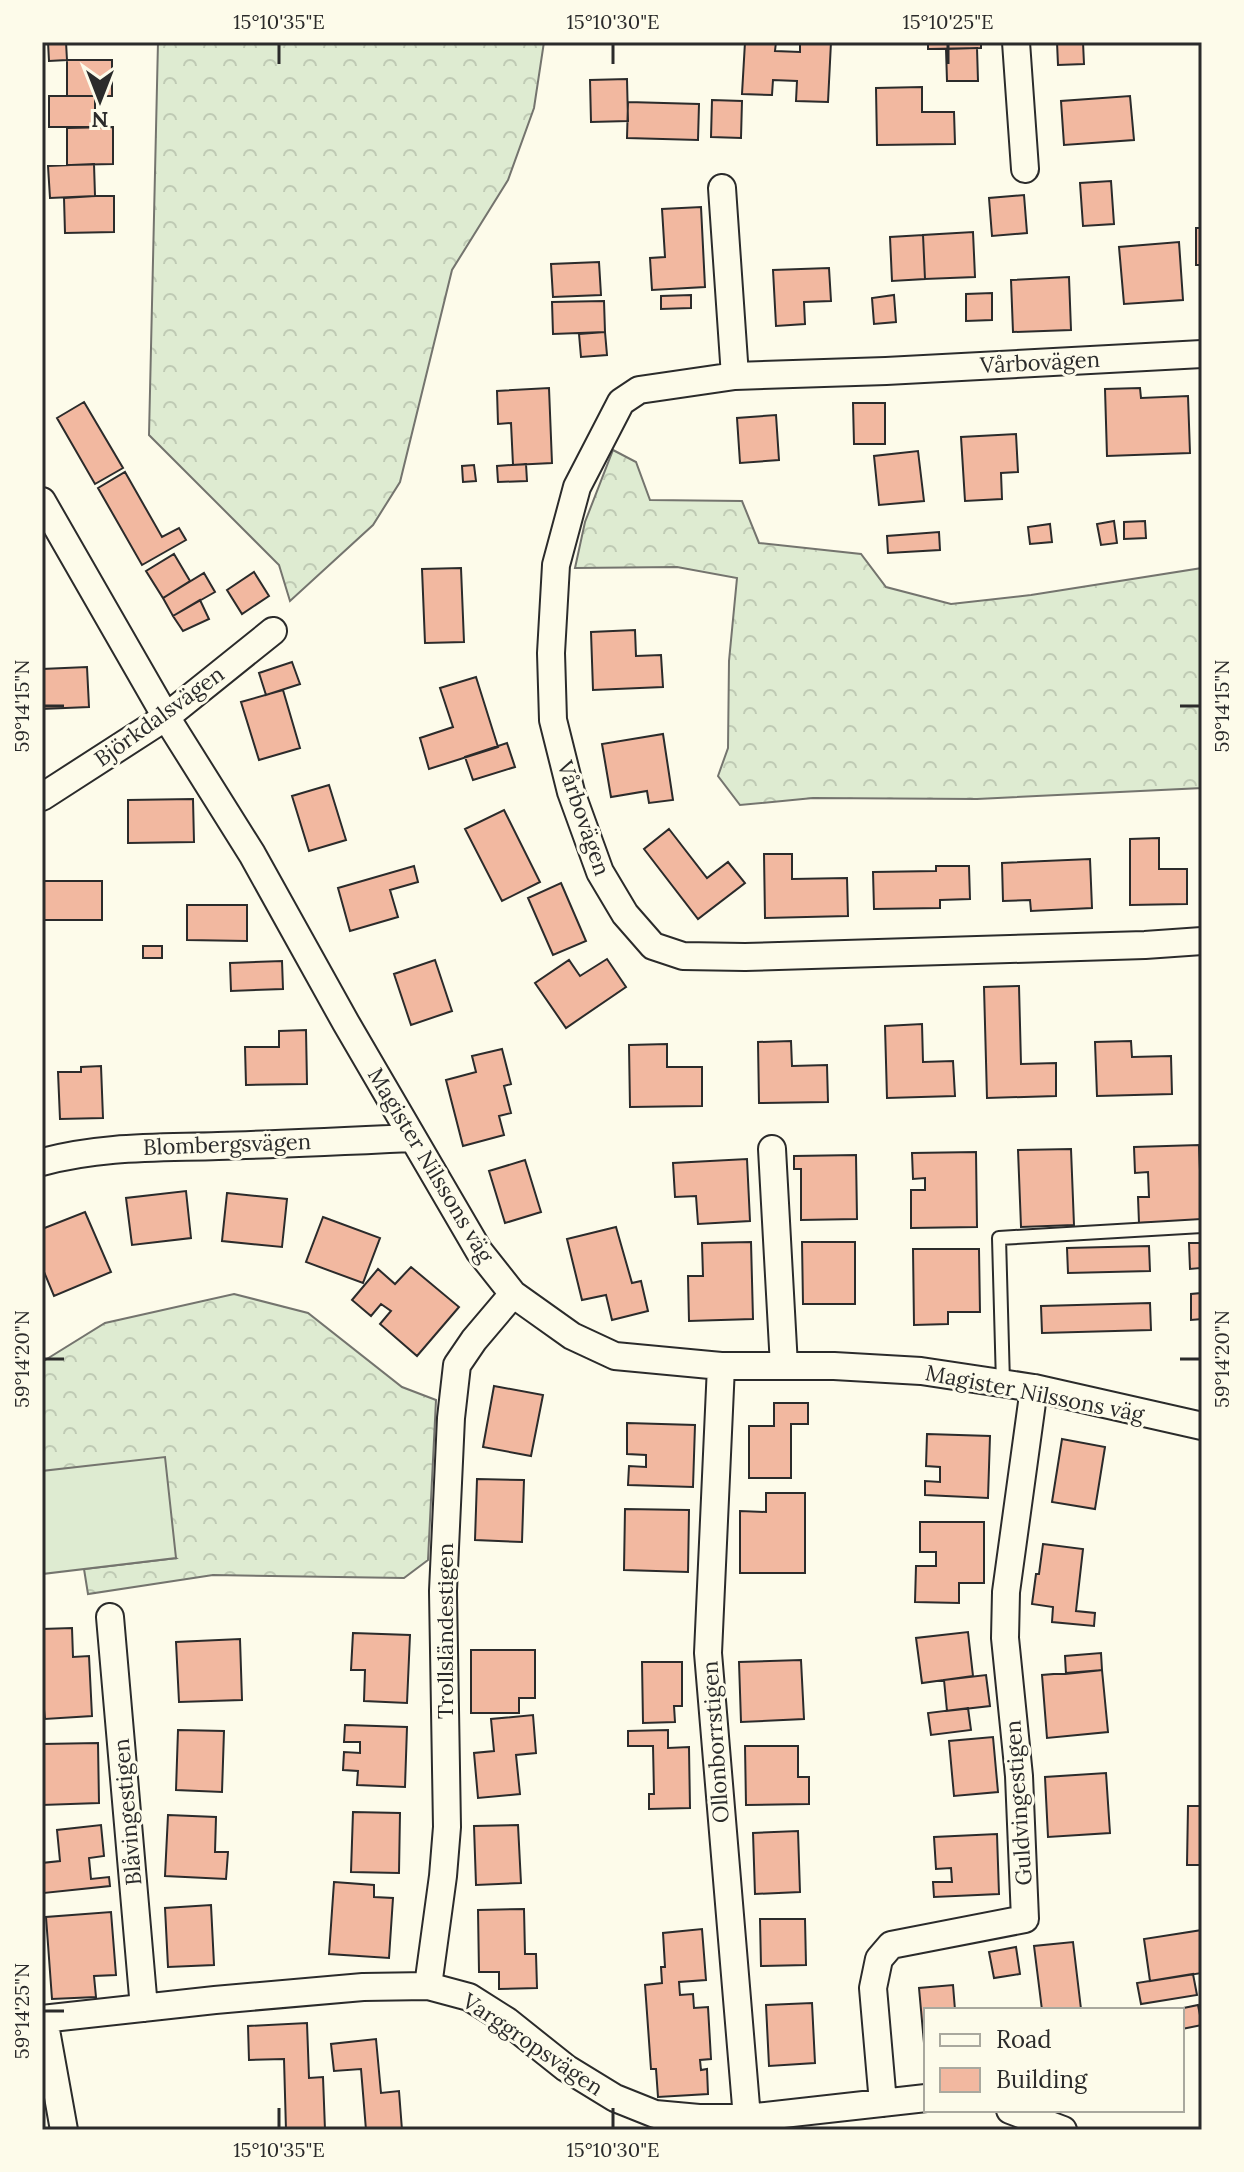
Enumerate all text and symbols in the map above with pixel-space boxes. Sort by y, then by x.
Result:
text: 15°10'35"E [233,9,325,34]
text: 15°10'30"E [566,9,660,34]
text: 15°10'25"E [902,9,994,34]
north arrow [60,60,140,140]
text: N [91,106,109,134]
street label: Vårbovägen [978,345,1101,379]
text: 59°14'15"N [9,660,34,752]
street label: Björkdalsvägen [89,660,229,772]
text: 59°14'15"N [1209,660,1234,752]
street label: Vårbovägen [551,756,617,879]
street label: Magister Nilssons väg [362,1063,501,1268]
street label: Blombergsvägen [143,1127,311,1161]
text: 59°14'20"N [9,1310,34,1408]
text: 59°14'20"N [1209,1310,1234,1408]
street label: Magister Nilssons väg [923,1358,1148,1428]
street label: Trollsländestigen [431,1543,459,1719]
street label: Ollonborrstigen [695,1660,735,1824]
street label: Guldvingestigen [998,1719,1038,1887]
street label: Blåvingestigen [107,1737,147,1887]
text: 59°14'25"N [9,1963,34,2059]
street label: Varggropsvägen [456,1986,609,2101]
legend [924,2008,1184,2112]
text: Road [996,2024,1052,2055]
text: Building [996,2064,1088,2095]
text: 15°10'35"E [233,2137,325,2162]
text: 15°10'30"E [566,2137,660,2162]

